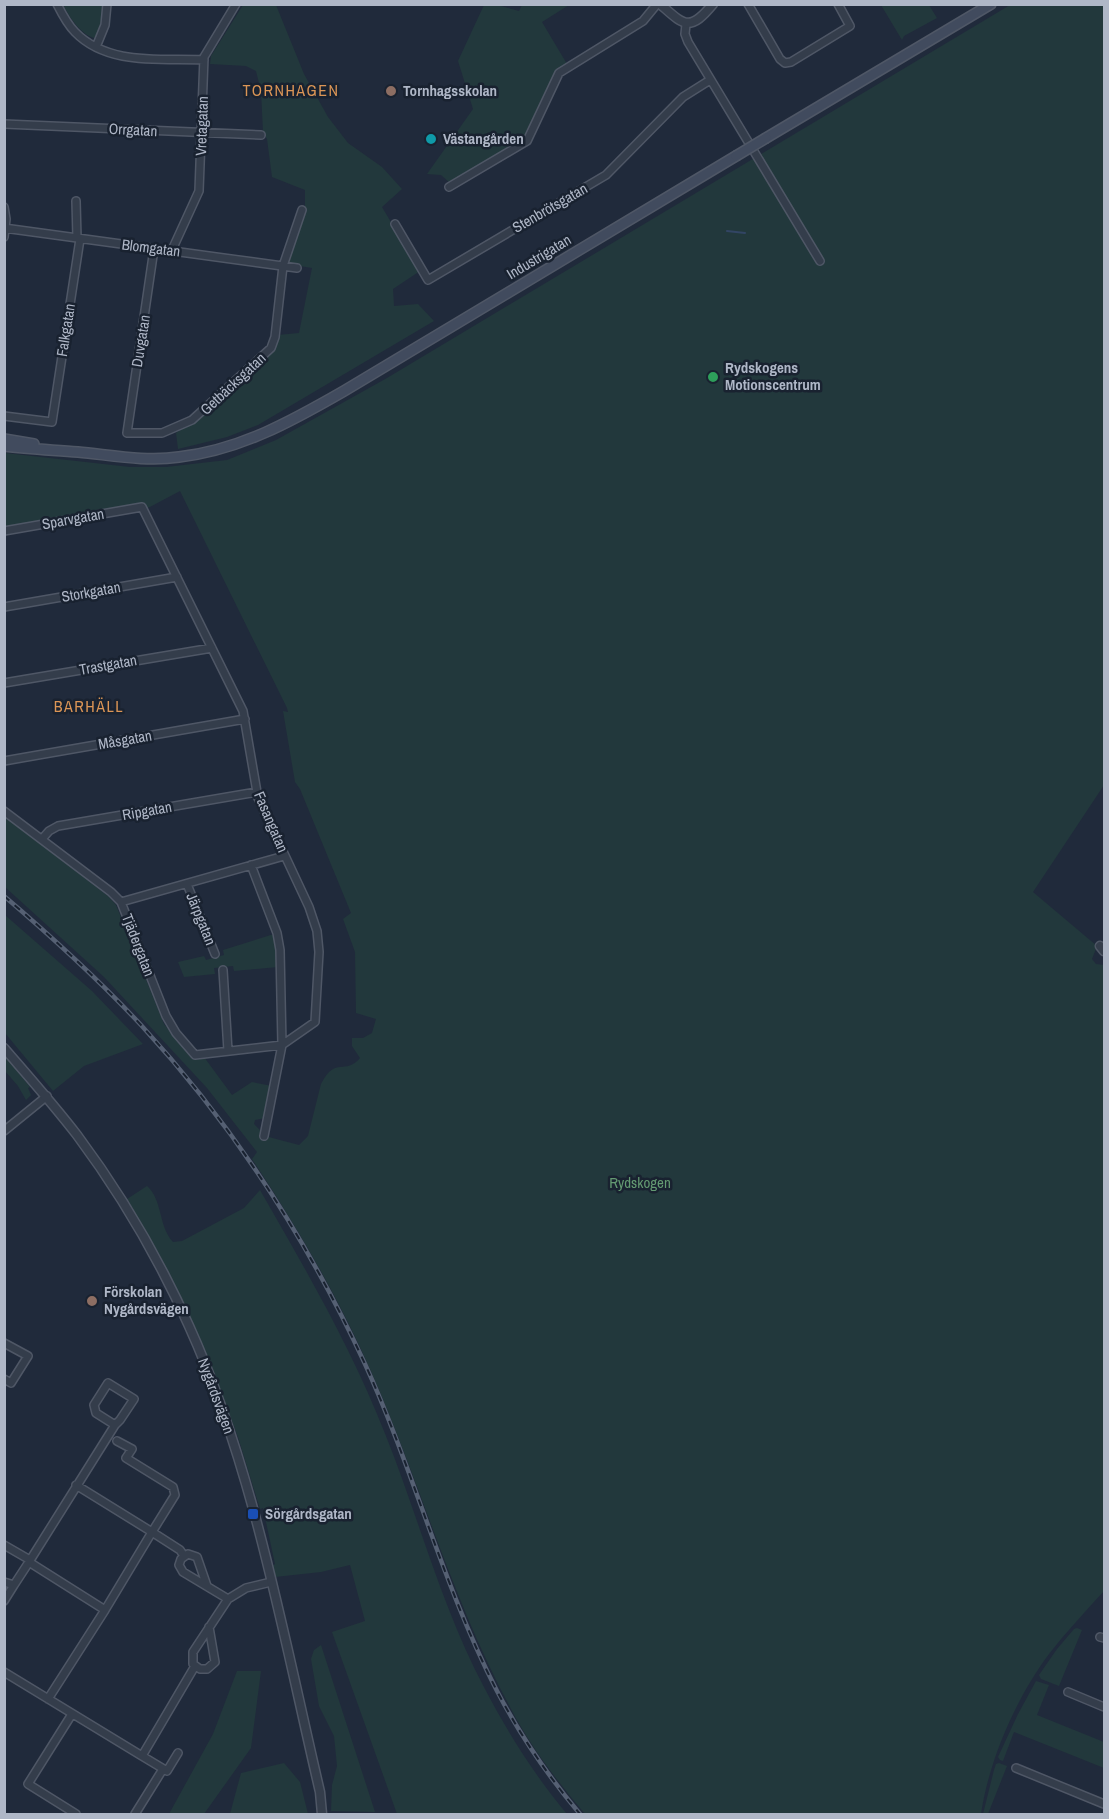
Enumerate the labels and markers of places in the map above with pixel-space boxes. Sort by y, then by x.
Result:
place label: Tornhagsskolan [403,80,497,101]
marker: Tornhagsskolan [384,84,398,98]
place label: Västangården [443,128,524,149]
marker: Västangården [424,132,438,146]
place label: Rydskogens Motionscentrum [725,357,821,395]
marker: Rydskogens Motionscentrum [706,370,720,384]
place label: Förskolan Nygårdsvägen [104,1281,189,1319]
marker: Förskolan Nygårdsvägen [85,1294,99,1308]
place label: Sörgårdsgatan [265,1503,352,1524]
marker: Sörgårdsgatan [246,1507,260,1521]

